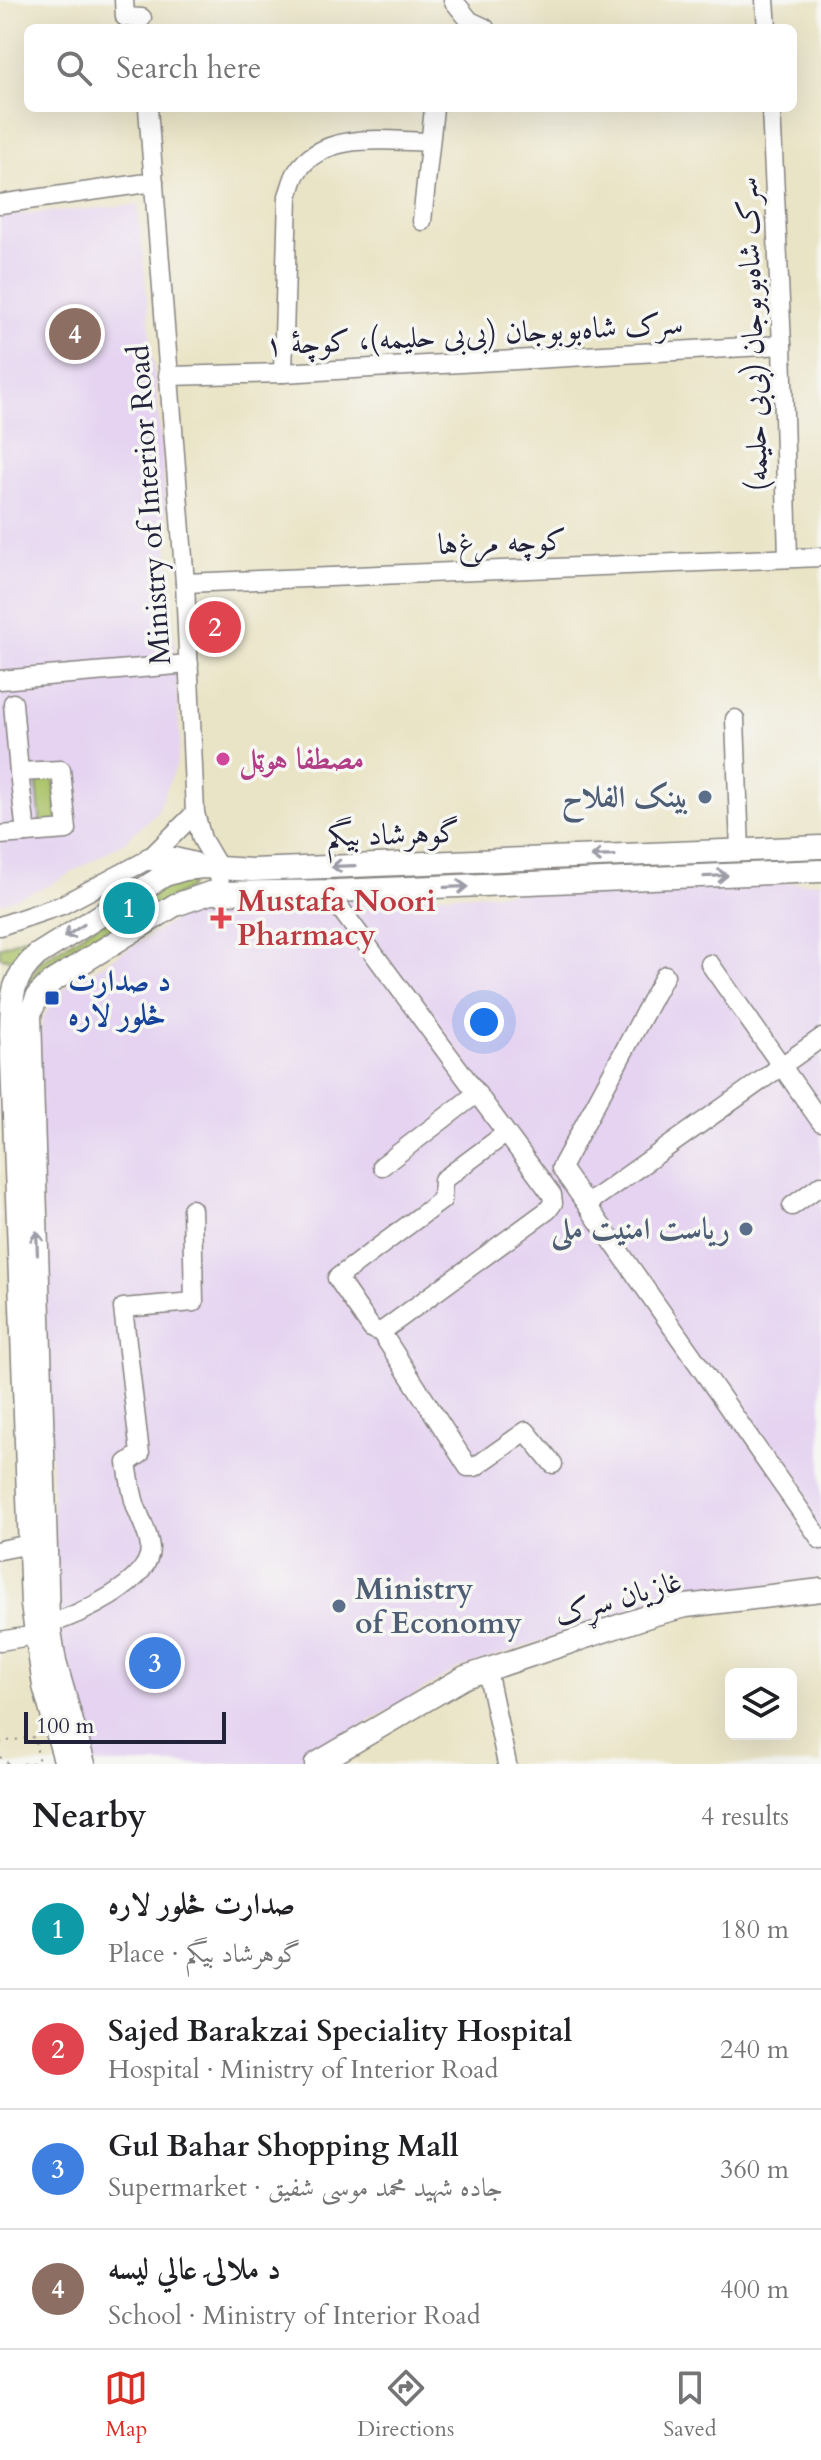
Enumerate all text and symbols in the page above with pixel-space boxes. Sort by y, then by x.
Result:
search box [24,24,797,112]
icon: search [52,46,96,90]
text: Search here [116,48,261,89]
street label: سرک شاه‌بوبوجان (بی‌بی حلیمه) [727,176,778,492]
street label: سرک شاه‌بوبوجان (بی‌بی حلیمه)، کوچۀ ۱ [264,303,684,366]
pin: 4 [49,304,101,364]
street label: Ministry of Interior Road [118,343,181,666]
street label: کوچه مرغ‌ها [437,520,567,569]
pin: 2 [189,597,241,657]
place label: مصطفا هوټل [239,739,364,780]
marker: مصطفا هوټل [214,750,232,768]
place label: بینک الفلاح [562,777,689,824]
marker: بینک الفلاح [696,788,714,806]
street label: گوهرشاد بیگم [326,812,460,864]
one-way arrow [590,849,617,864]
one-way arrow [330,859,357,874]
one-way arrow [702,869,729,884]
pin: 1 [103,878,155,938]
one-way arrow [442,879,469,894]
place label: Mustafa Noori Pharmacy [237,881,436,956]
marker: Mustafa Noori Pharmacy [212,909,230,927]
one-way arrow [63,924,86,940]
place label: د صدارت څلور لاره [68,961,171,1036]
marker: د صدارت څلور لاره [43,989,61,1007]
your location [464,1002,504,1042]
place label: ریاست امنیت ملی [550,1209,730,1252]
marker: ریاست امنیت ملی [737,1220,755,1238]
one-way arrow [29,1230,45,1257]
street label: غازیان سړک [550,1561,687,1638]
place label: Ministry of Economy [355,1569,522,1644]
marker: Ministry of Economy [330,1597,348,1615]
pin: 3 [129,1633,181,1693]
map controls [725,1668,797,1740]
button: layers [725,1668,797,1740]
scale bar [24,1708,226,1744]
text: 100 m [36,1711,94,1741]
text: Nearby [32,1793,147,1839]
text: 4 results [701,1799,789,1834]
text: صدارت څلور لاره [108,1884,295,1925]
text: 1 [51,1912,65,1947]
text: 180 m [720,1912,789,1947]
text: Place · گوهرشاد بیگم [108,1936,300,1971]
text: Sajed Barakzai Speciality Hospital [108,2011,572,2052]
text: 2 [51,2032,65,2067]
text: 240 m [720,2032,789,2067]
text: Hospital · Ministry of Interior Road [108,2052,498,2087]
text: Gul Bahar Shopping Mall [108,2126,459,2167]
text: 3 [51,2152,65,2187]
text: 360 m [720,2152,789,2187]
text: Supermarket · جاده شهید محمد موسی شفیق [108,2170,503,2205]
text: د ملالۍ عالي لیسه [108,2249,281,2290]
text: 4 [51,2272,65,2307]
text: 400 m [720,2272,789,2307]
text: School · Ministry of Interior Road [108,2298,481,2333]
tab: Map [104,2366,148,2444]
tab: Directions [357,2366,454,2444]
tab: Saved [663,2366,717,2444]

